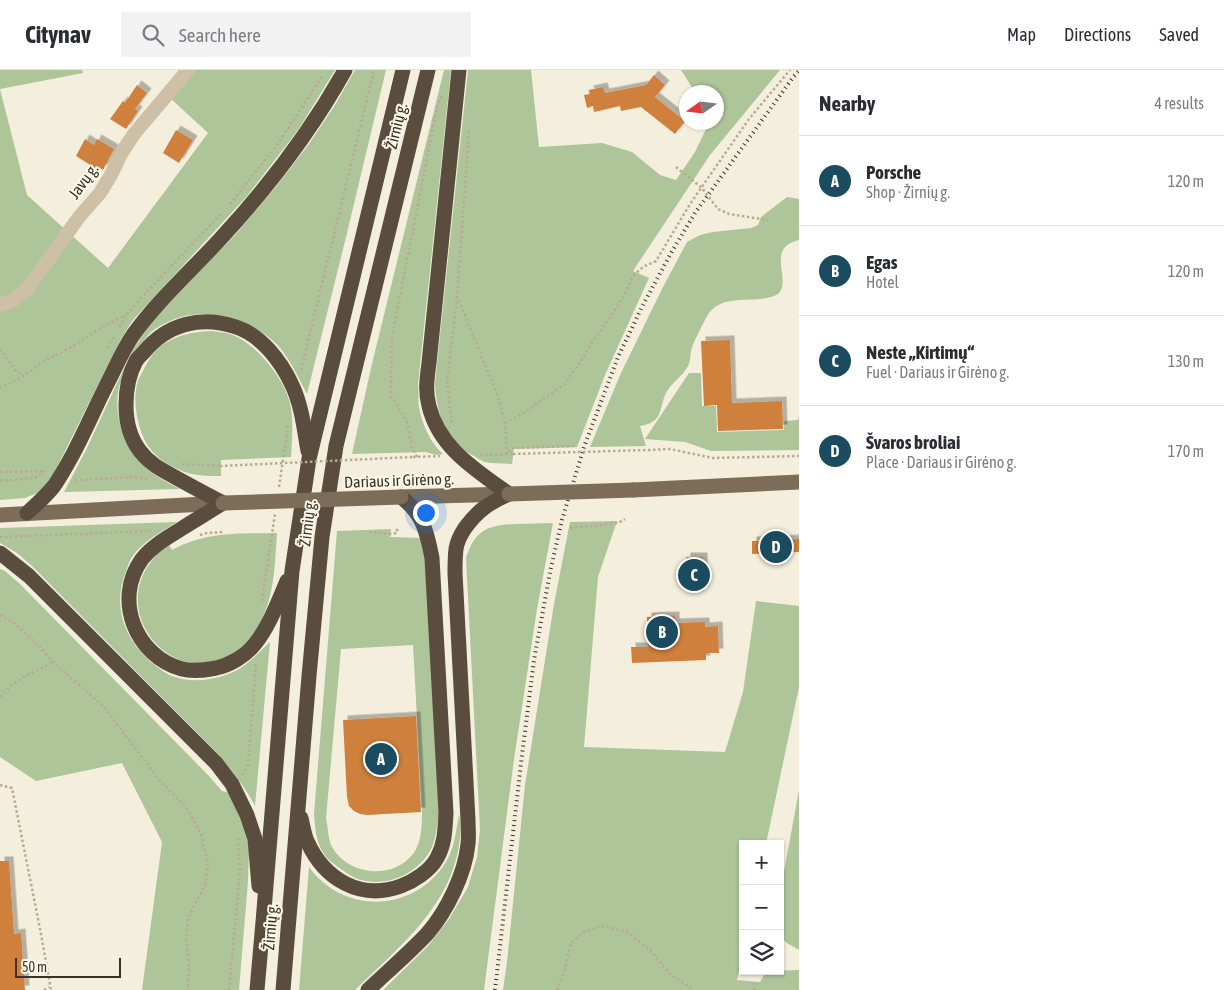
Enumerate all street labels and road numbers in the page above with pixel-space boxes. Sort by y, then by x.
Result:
street label: Žirnių g. [382,101,411,151]
street label: Javų g. [64,160,103,203]
street label: Dariaus ir Girėno g. [344,469,454,492]
street label: Žirnių g. [295,499,320,547]
street label: Žirnių g. [259,903,282,951]

